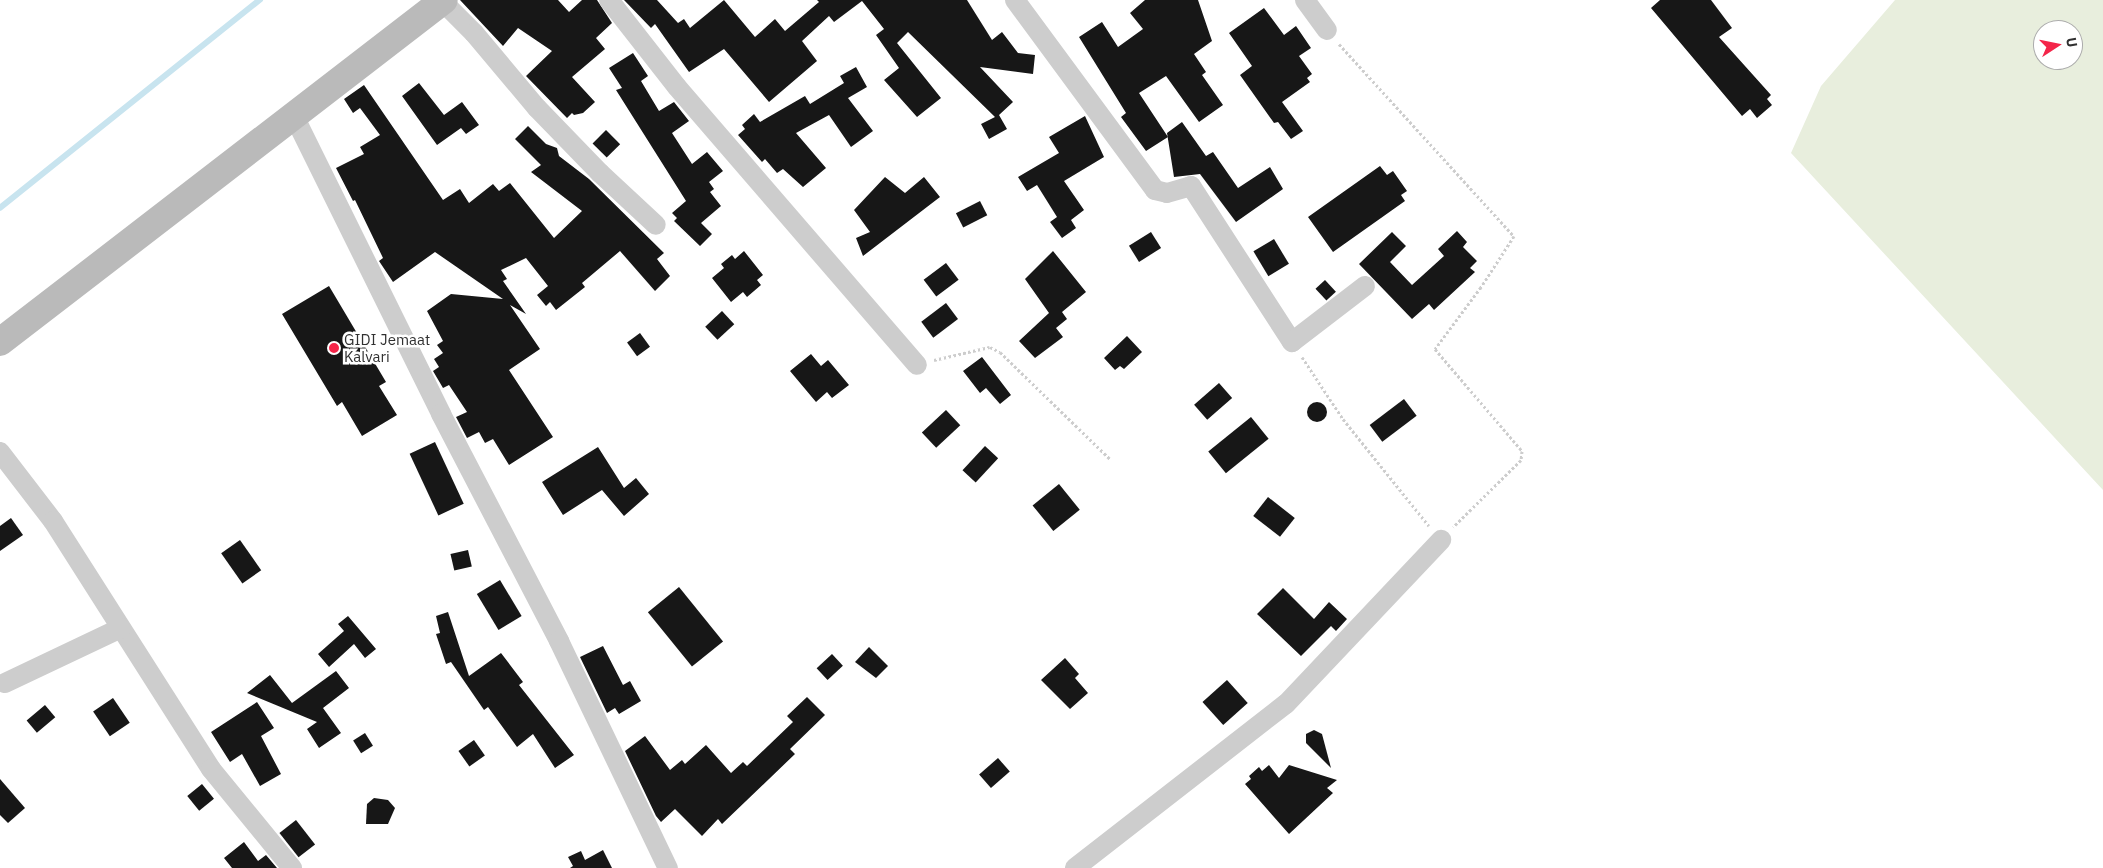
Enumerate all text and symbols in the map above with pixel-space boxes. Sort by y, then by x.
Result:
north arrow [2033,20,2083,70]
text: U [2062,36,2082,49]
place label: GIDI Jemaat Kalvari [344,330,430,365]
marker: GIDI Jemaat Kalvari [328,342,340,354]

